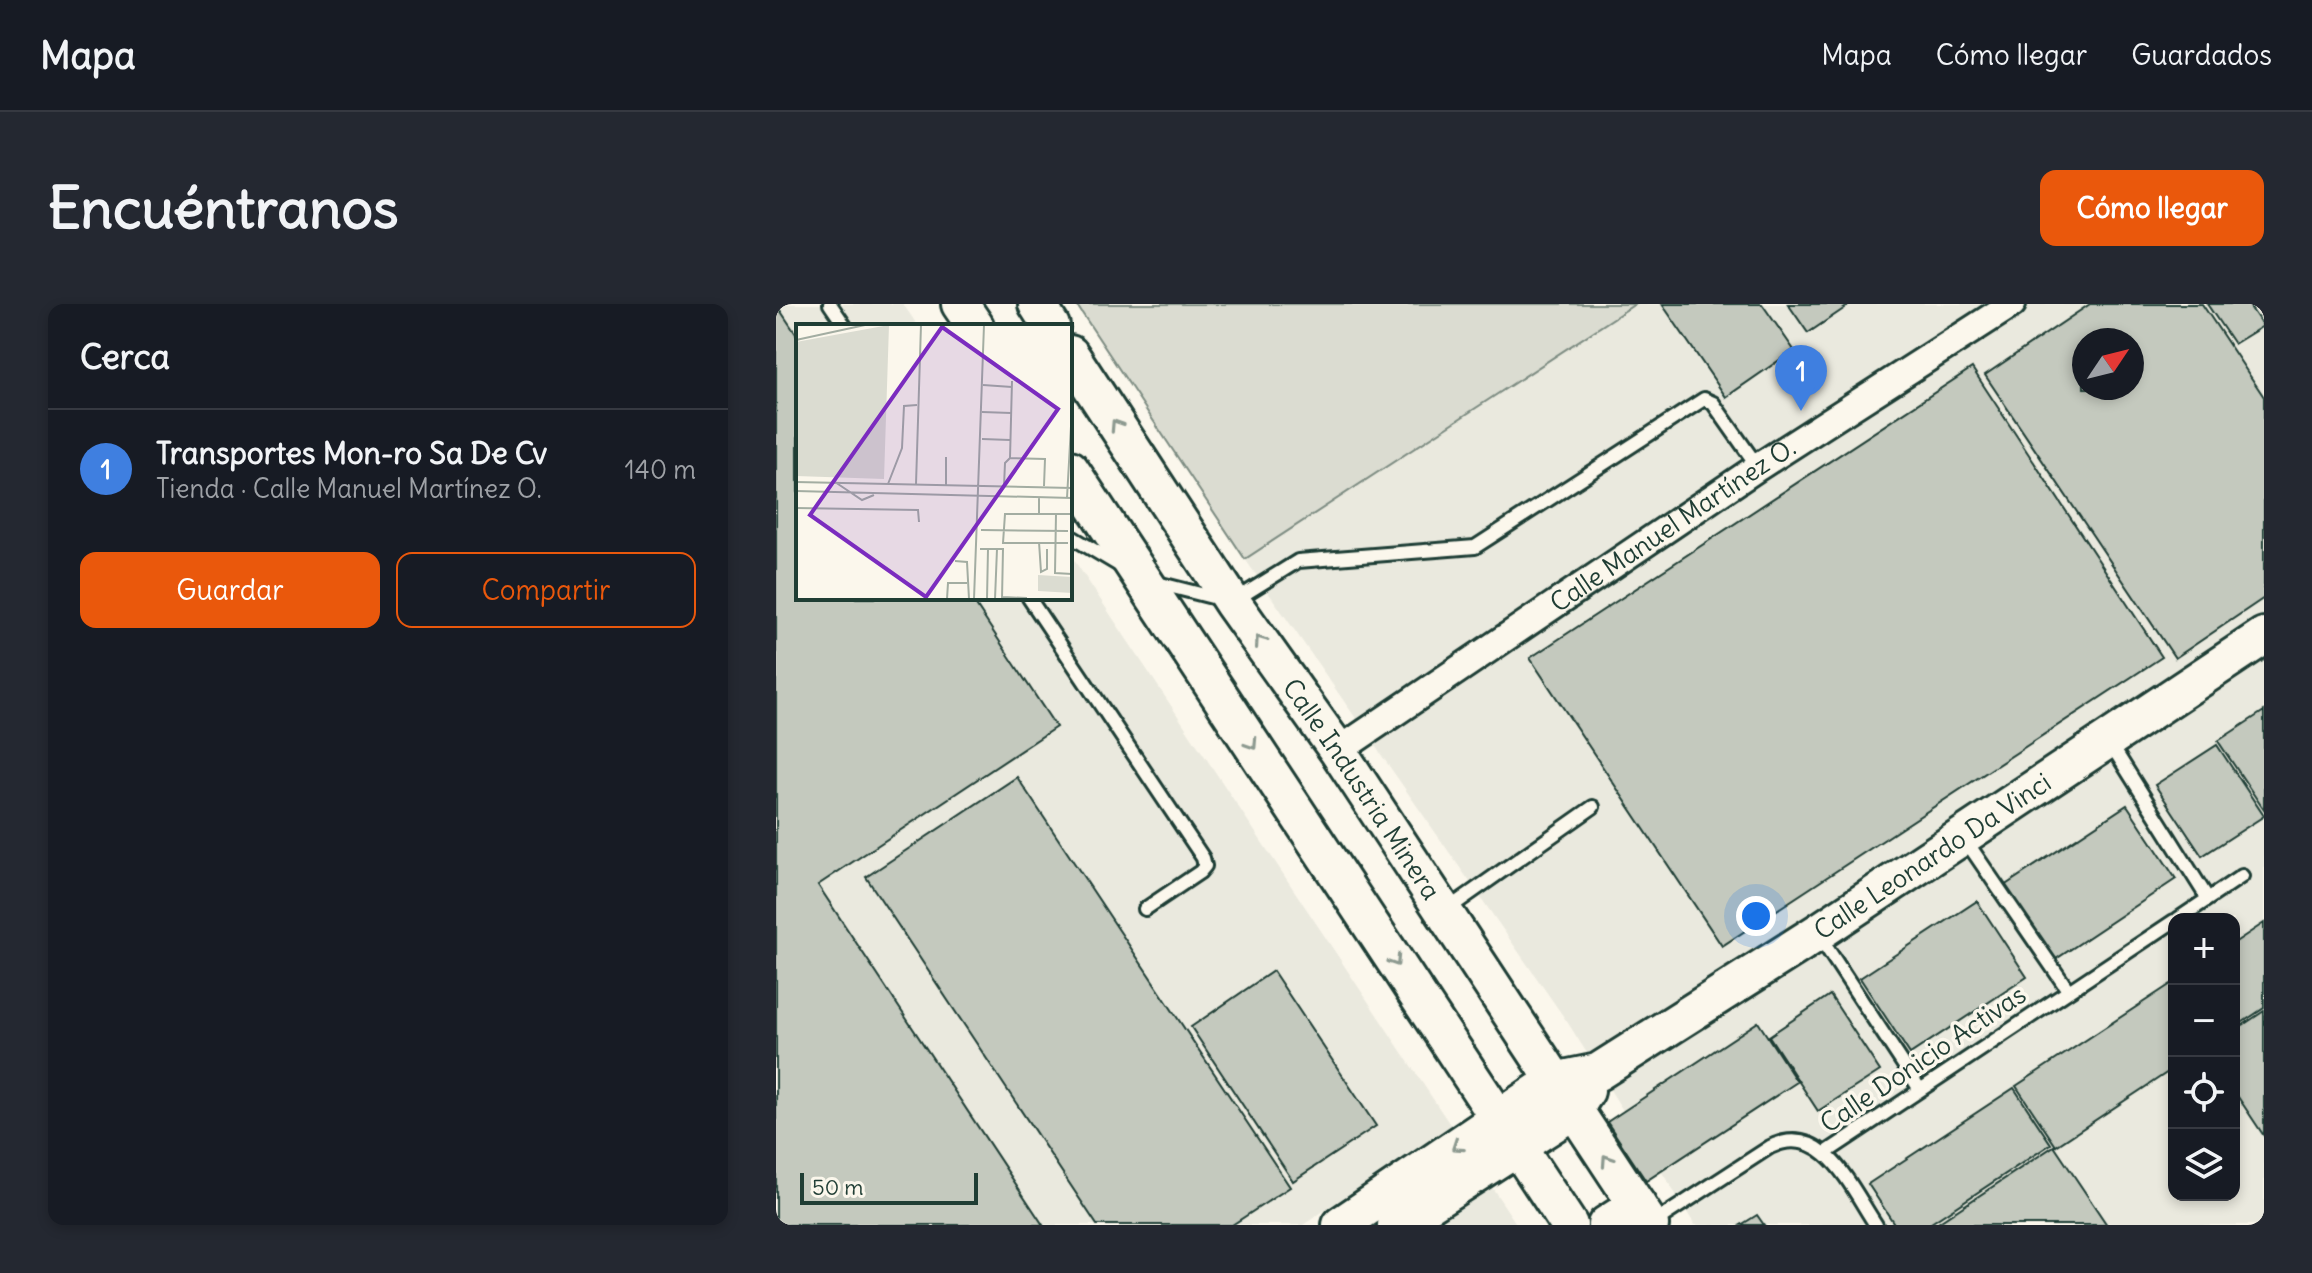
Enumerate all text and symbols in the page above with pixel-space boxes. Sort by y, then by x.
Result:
text: Mapa [40,32,136,79]
text: Mapa [1821,37,1892,73]
text: Cómo llegar [1936,37,2087,73]
text: Guardados [2131,37,2272,73]
button: Cómo llegar [2040,170,2264,246]
text: Encuéntranos [48,173,399,243]
inset map [796,324,1072,600]
north arrow [2072,328,2144,400]
text: Cerca [80,335,170,378]
pin: 1 [1775,345,1827,411]
one-way arrow [1111,419,1126,434]
street label: Calle Manuel Martínez O. [1543,430,1802,619]
text: Transportes Mon-ro Sa De Cv [156,434,547,472]
text: 1 [101,453,111,486]
text: 140 m [625,453,696,486]
text: Tienda · Calle Manuel Martínez O. [156,472,542,505]
button: Guardar [80,552,380,628]
button: Compartir [396,552,696,628]
one-way arrow [1255,636,1270,650]
street label: Calle Industria Minera [1276,672,1448,906]
one-way arrow [1242,735,1257,750]
street label: Calle Leonardo Da Vinci [1807,765,2057,946]
your location [1736,896,1776,936]
map controls [2168,913,2240,1201]
button: + [2168,913,2240,985]
one-way arrow [1385,953,1400,967]
street label: Calle Donicio Activas [1814,978,2032,1140]
button: − [2168,985,2240,1057]
button: locate [2168,1057,2240,1129]
button: layers [2168,1129,2240,1201]
one-way arrow [1451,1136,1465,1151]
one-way arrow [1602,1155,1617,1169]
scale bar [800,1169,978,1205]
text: 50 m [812,1173,864,1201]

